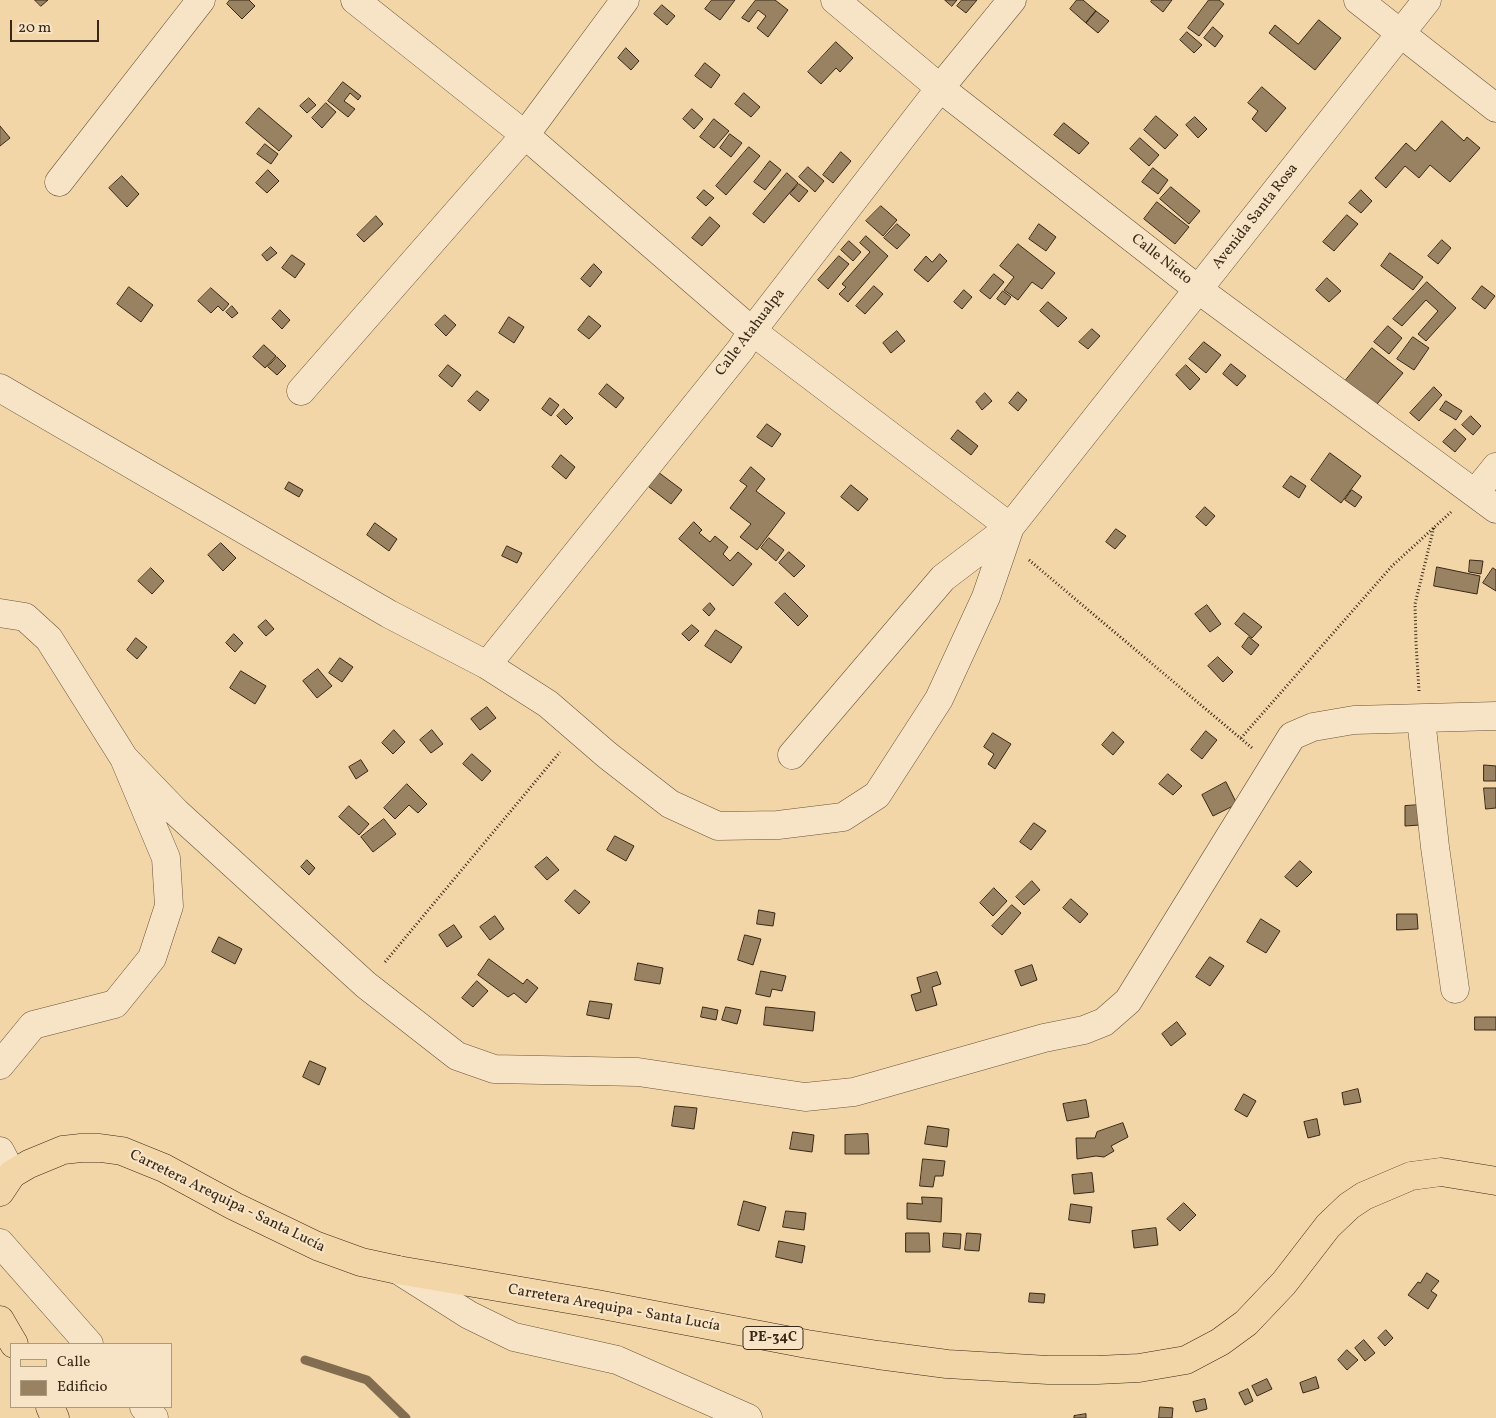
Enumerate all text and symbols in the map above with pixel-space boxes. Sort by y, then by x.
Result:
scale bar [12,10,101,42]
text: 20 m [18,18,51,39]
street label: Avenida Santa Rosa [1209,161,1303,273]
street label: Calle Nieto [1127,231,1195,289]
street label: Calle Atahualpa [712,286,790,380]
street label: Carretera Arequipa - Santa Lucía [126,1147,328,1257]
street label: Carretera Arequipa - Santa Lucía [506,1281,722,1337]
road number: PE-34C [743,1326,803,1350]
legend [10,1343,172,1408]
text: Calle [57,1352,90,1373]
text: Edificio [57,1377,108,1398]

